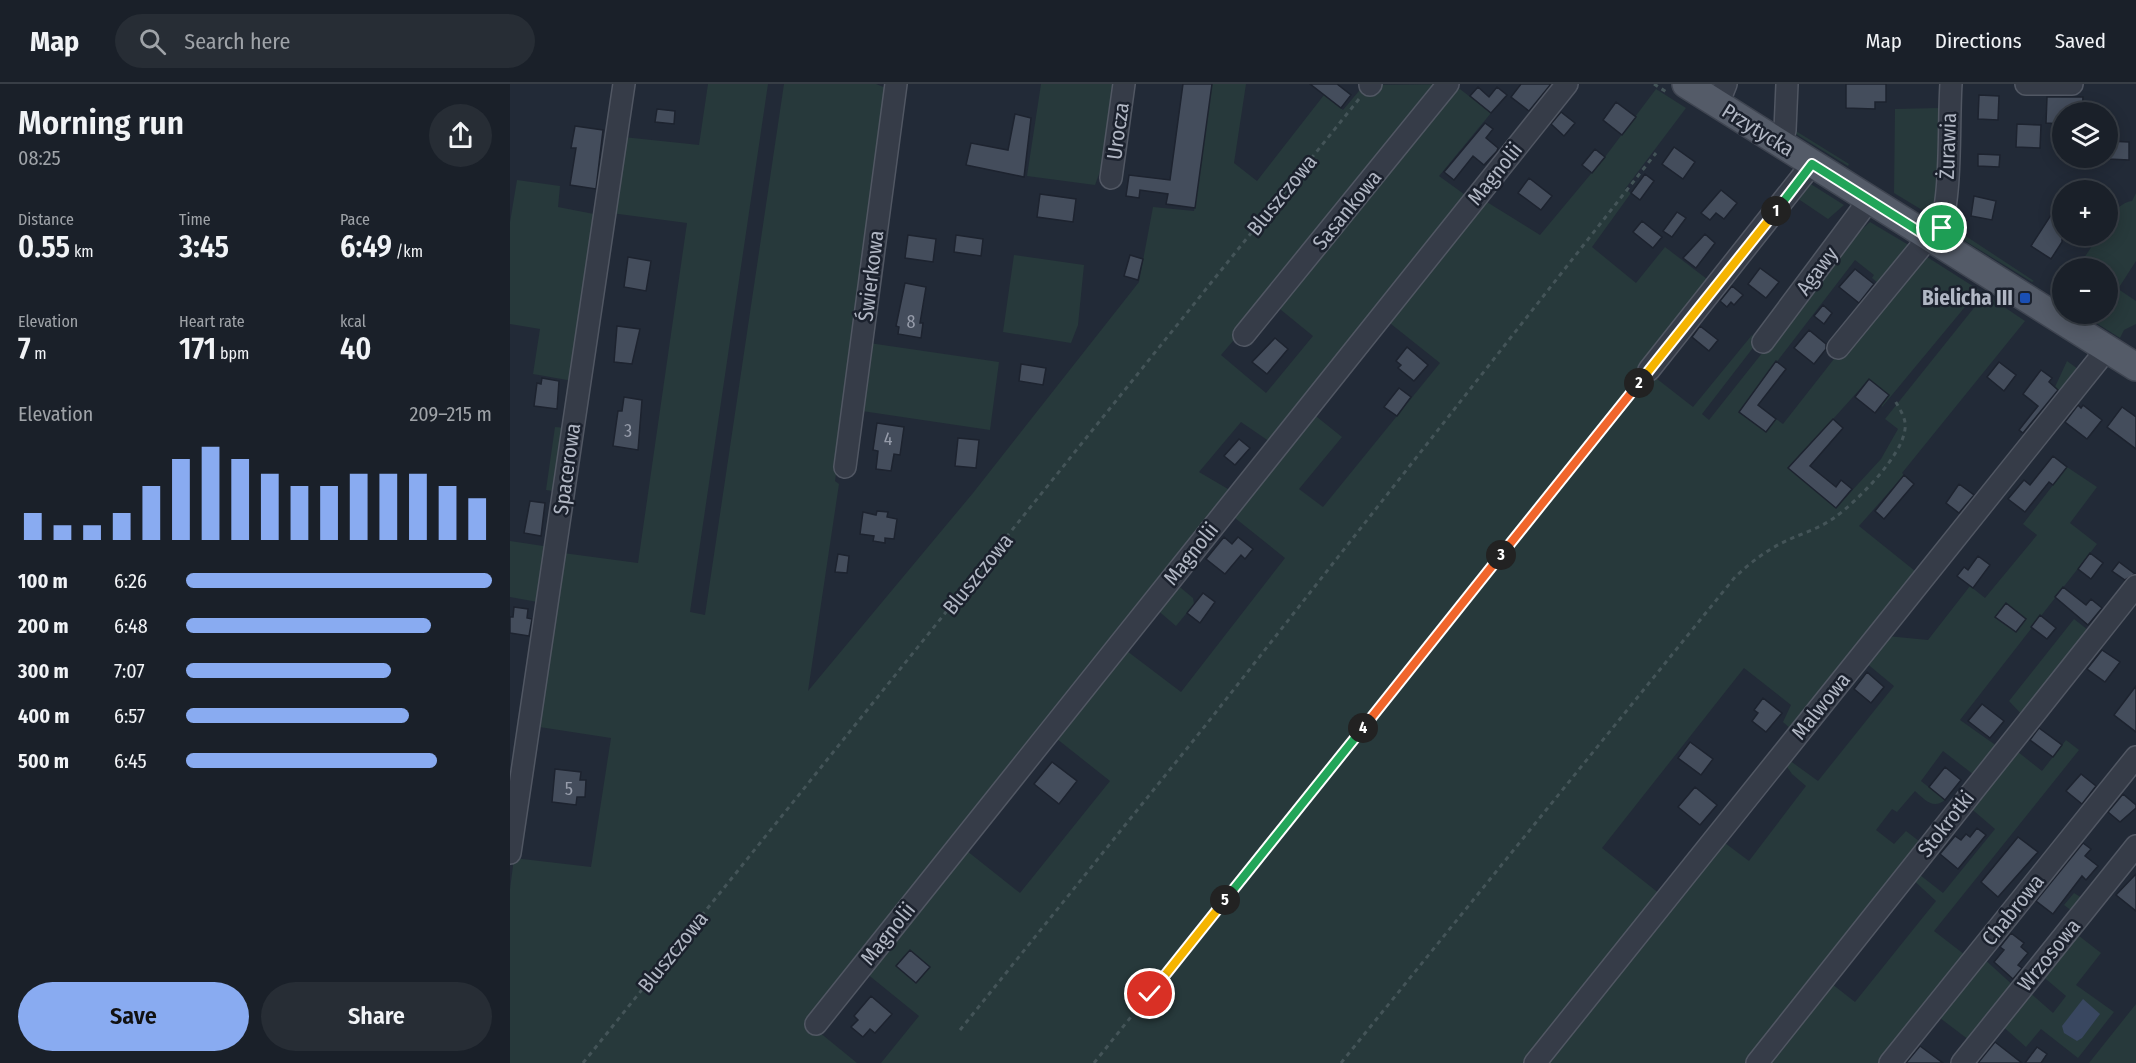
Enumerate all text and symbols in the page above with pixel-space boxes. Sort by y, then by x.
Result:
search box [115,14,535,68]
text: Map [30,25,79,58]
icon: search [136,25,169,58]
text: Search here [184,28,290,55]
text: Map [1865,28,1902,54]
text: Directions [1935,28,2022,54]
text: Saved [2055,28,2106,54]
street label: Przytycka [1717,98,1799,162]
street label: Urocza [1101,101,1135,161]
map controls [2052,102,2118,324]
button: layers [2052,102,2118,168]
text: Morning run [18,103,184,143]
button: share [429,104,492,167]
street label: Żurawia [1934,112,1962,180]
street label: Magnolii [1462,137,1528,211]
text: 08:25 [18,146,61,170]
street label: Bluszczowa [1241,149,1323,241]
street label: Sasankowa [1307,165,1387,255]
button: + [2052,180,2118,246]
pin: 1 [1761,196,1791,226]
text: 1 [1773,201,1779,220]
pin [1916,202,1967,253]
text: Distance [18,210,74,229]
text: Time [179,210,211,229]
text: Pace [340,210,370,229]
icon: arrive [1925,211,1958,244]
text: 0.55 [18,229,70,265]
text: 3:45 [179,229,229,265]
text: 6:49 [340,229,392,265]
street label: Świerkowa [853,229,889,323]
street label: Agawy [1790,241,1844,300]
text: km [70,242,94,261]
text: /km [392,242,423,261]
button: − [2052,258,2118,324]
place label: Bielicha III [1922,285,2013,311]
marker: Bielicha III [2018,291,2032,305]
house number: 8 [907,311,916,333]
text: Elevation [18,312,78,331]
text: Heart rate [179,312,245,331]
text: kcal [340,312,366,331]
text: 7 [18,331,31,367]
text: 171 [179,331,216,367]
text: 40 [340,331,371,367]
text: m [31,344,47,363]
text: bpm [216,344,249,363]
pin: 2 [1624,368,1654,398]
text: 2 [1635,373,1643,392]
text: Elevation [18,402,93,426]
text: 209–215 m [410,402,492,426]
house number: 3 [624,420,632,442]
street label: Spacerowa [548,422,586,516]
house number: 4 [884,428,893,450]
street label: Magnolii [1158,517,1224,591]
street label: Bluszczowa [937,528,1019,620]
pin: 3 [1486,540,1516,570]
text: 3 [1497,545,1505,564]
text: 100 m [18,569,68,593]
text: 6:26 [114,569,147,593]
text: 200 m [18,614,69,638]
text: 6:48 [114,614,148,638]
text: 300 m [18,659,69,683]
text: 7:07 [114,659,145,683]
street label: Malwowa [1786,667,1856,745]
text: 400 m [18,704,70,728]
text: 6:57 [114,704,145,728]
pin: 4 [1348,713,1378,743]
text: 4 [1359,718,1367,737]
text: 500 m [18,749,69,773]
text: 6:45 [114,749,147,773]
house number: 5 [565,778,573,800]
street label: Stokrotki [1912,785,1980,863]
street label: Chabrowa [1976,869,2050,951]
pin: 5 [1210,885,1240,915]
text: 5 [1221,890,1229,909]
street label: Magnolii [855,897,921,971]
street label: Bluszczowa [632,906,714,998]
street label: Wrzosowa [2012,914,2086,996]
pin [1124,968,1175,1019]
icon: check [1133,977,1166,1010]
button: Save [18,982,249,1051]
button: Share [261,982,492,1051]

